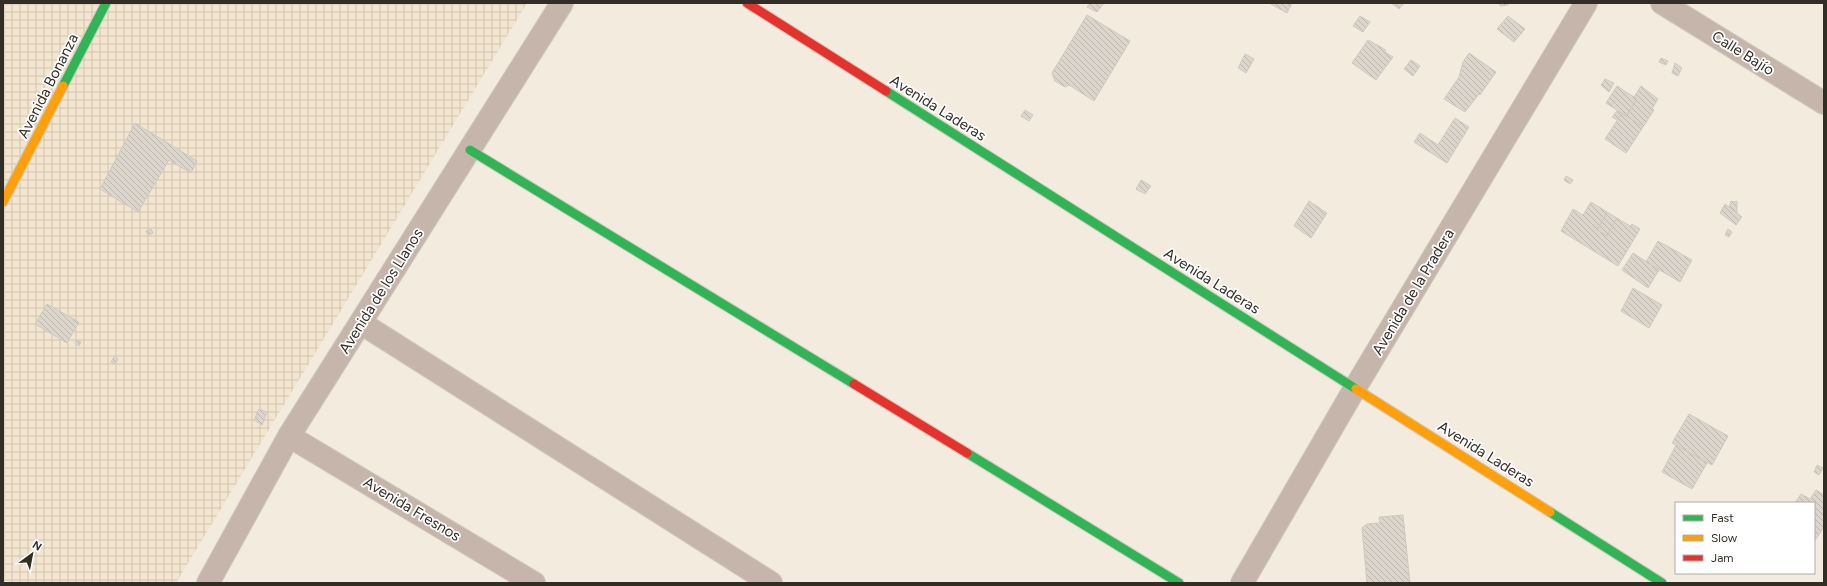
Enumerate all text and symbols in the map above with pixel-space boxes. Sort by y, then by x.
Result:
street label: Calle Bajío [1709,27,1778,79]
street label: Avenida Bonanza [14,31,82,141]
street label: Avenida Laderas [887,71,989,145]
street label: Avenida de los Llanos [335,225,427,357]
street label: Avenida de la Pradera [1368,226,1458,358]
street label: Avenida Laderas [1161,244,1263,318]
street label: Avenida Laderas [1435,417,1537,491]
street label: Avenida Fresnos [360,473,464,545]
legend [1675,502,1815,574]
text: Fast [1711,511,1734,525]
text: Slow [1711,531,1738,545]
north arrow [12,534,52,574]
text: N [30,538,44,554]
text: Jam [1711,551,1734,565]

